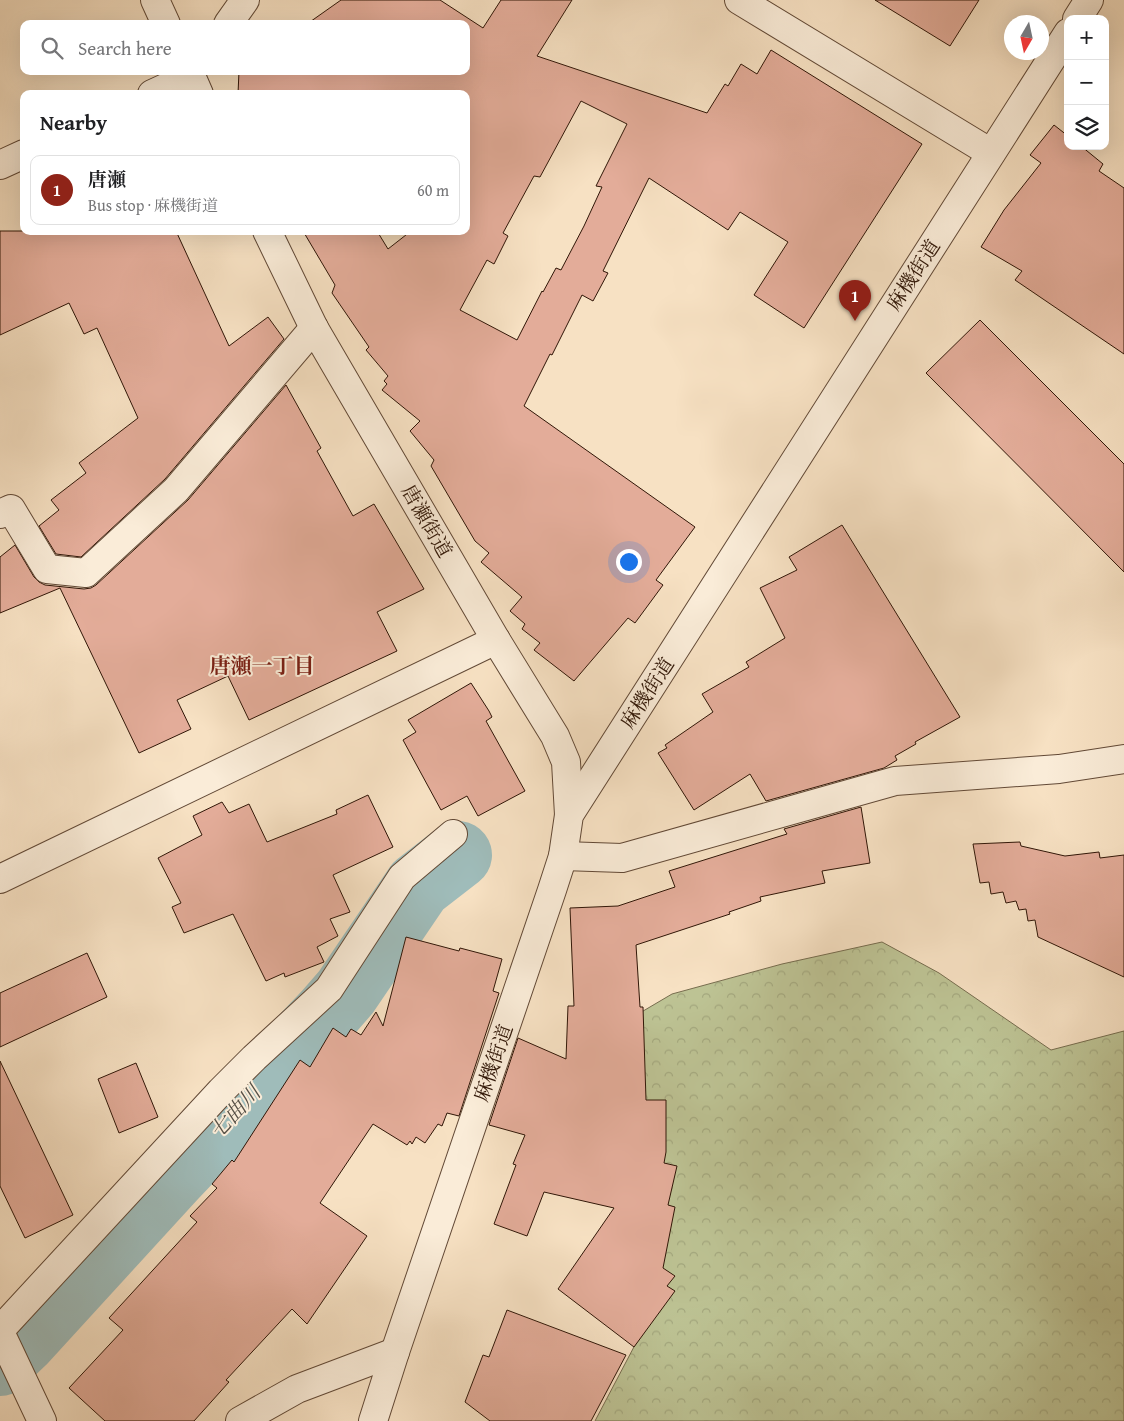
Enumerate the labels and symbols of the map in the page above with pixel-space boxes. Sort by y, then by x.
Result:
north arrow [1004,15,1049,60]
street label: 麻機街道 [879,233,947,316]
pin: 1 [839,280,871,321]
street label: 唐瀬街道 [395,479,460,563]
your location [616,549,642,575]
district label: 唐瀬一丁目 [210,650,315,681]
street label: 麻機街道 [613,651,681,734]
street label: 麻機街道 [466,1020,519,1105]
water label: 七曲川 [202,1077,269,1145]

